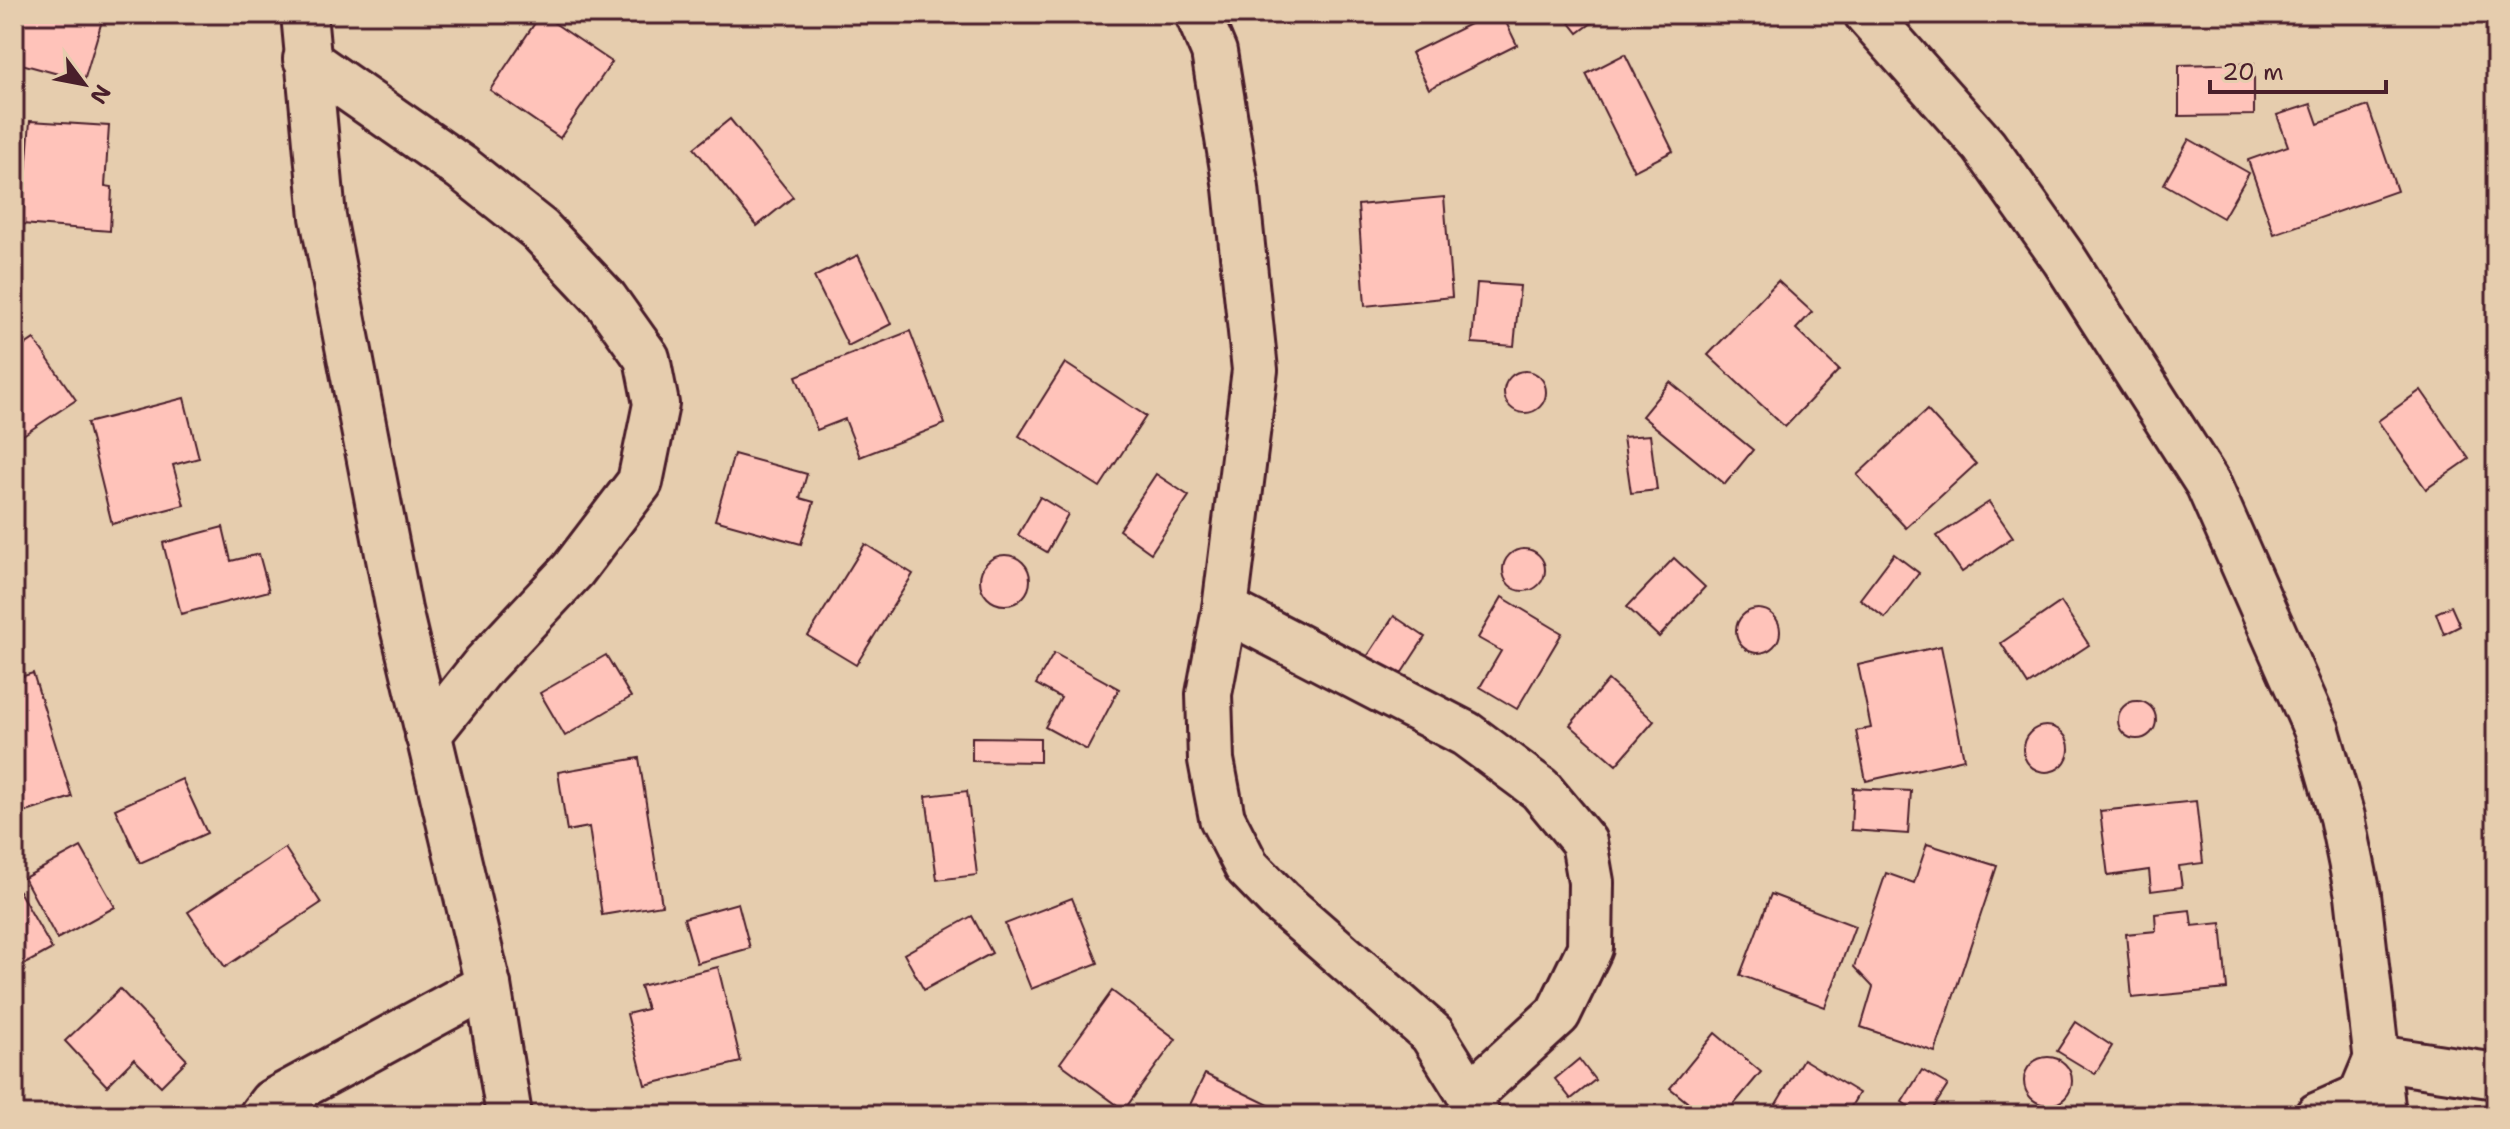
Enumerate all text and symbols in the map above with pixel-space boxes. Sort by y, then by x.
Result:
north arrow [44,44,124,124]
scale bar [2210,44,2386,94]
text: 20 m [2222,56,2284,88]
text: N [84,79,117,109]

